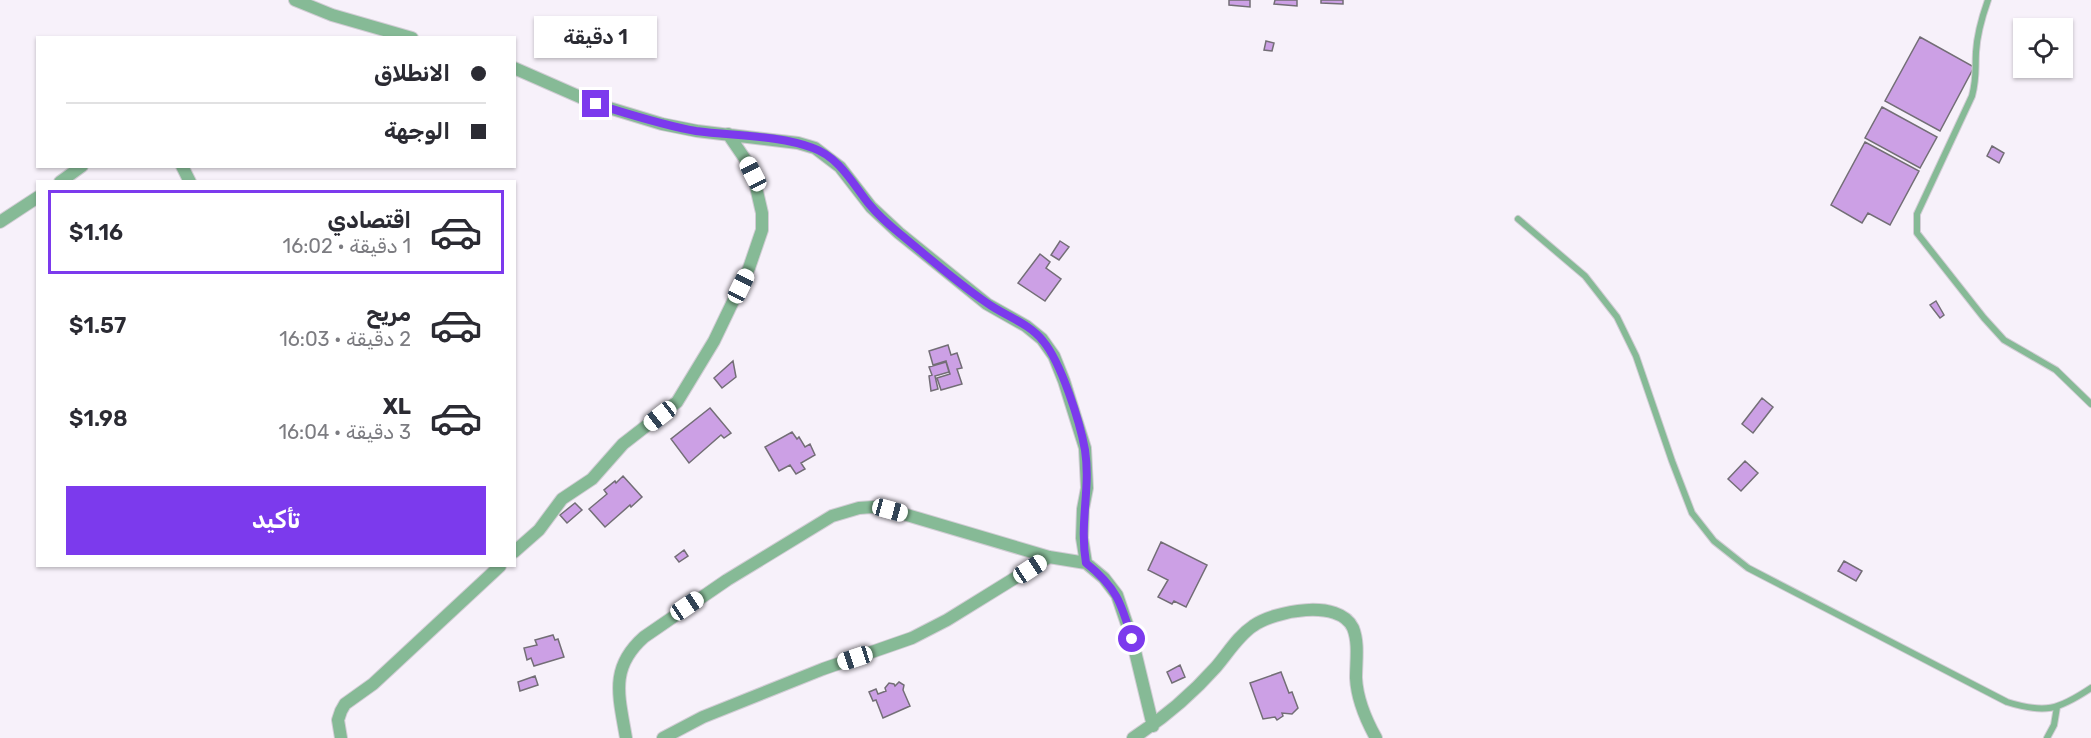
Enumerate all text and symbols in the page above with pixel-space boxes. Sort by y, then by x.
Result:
callout: 1 دقيقة [534,17,658,59]
map controls [2013,18,2073,78]
button: locate [2013,18,2073,78]
text: 1 دقيقة [563,25,628,49]
text: الانطلاق [374,60,450,87]
route end [582,90,609,117]
text: الوجهة [384,118,450,145]
car [737,154,769,194]
icon: car [429,205,483,259]
text: اقتصادي [328,207,411,234]
text: $1.16 [69,219,123,246]
text: 1 دقيقة · 16:02 [283,234,411,258]
car [725,266,757,306]
icon: car [429,298,483,352]
text: مريح [366,300,411,327]
text: $1.57 [69,312,126,339]
text: 2 دقيقة · 16:03 [279,327,411,351]
icon: car [429,391,483,445]
text: XL [383,393,411,420]
car [640,398,680,434]
text: $1.98 [69,405,128,432]
text: 3 دقيقة · 16:04 [278,420,411,444]
button: تأكيد [66,486,486,555]
car [870,497,910,523]
car [1010,552,1050,586]
car [667,588,707,624]
route start [1118,625,1145,652]
car [835,644,875,672]

